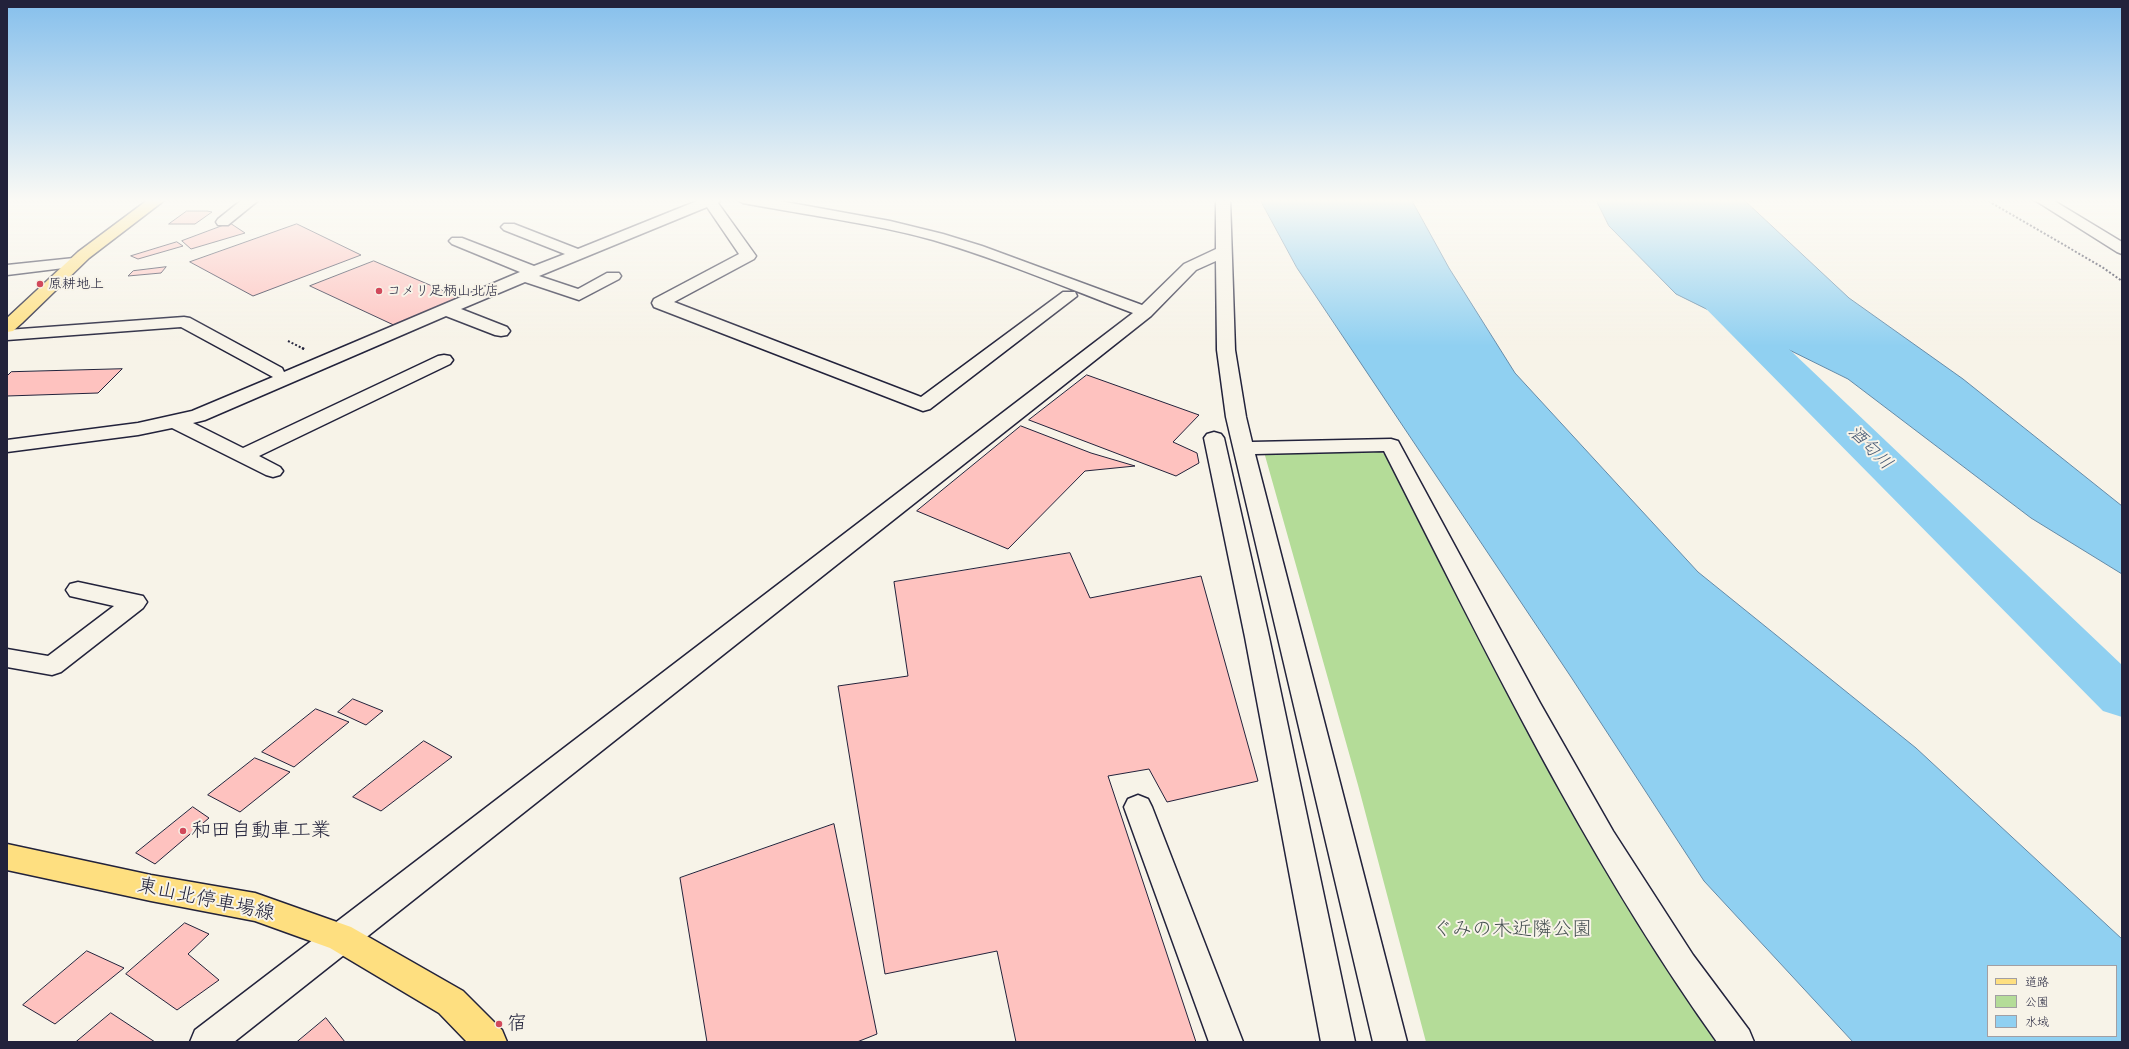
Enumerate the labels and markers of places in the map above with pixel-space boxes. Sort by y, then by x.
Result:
place label: 原耕地上 [48,276,104,292]
marker: 原耕地上 [35,279,45,289]
place label: コメリ足柄山北店 [387,283,499,299]
marker: コメリ足柄山北店 [374,286,384,296]
place label: 和田自動車工業 [191,819,331,843]
marker: 和田自動車工業 [178,826,188,836]
place label: 宿 [507,1012,527,1036]
marker: 宿 [494,1019,504,1029]

